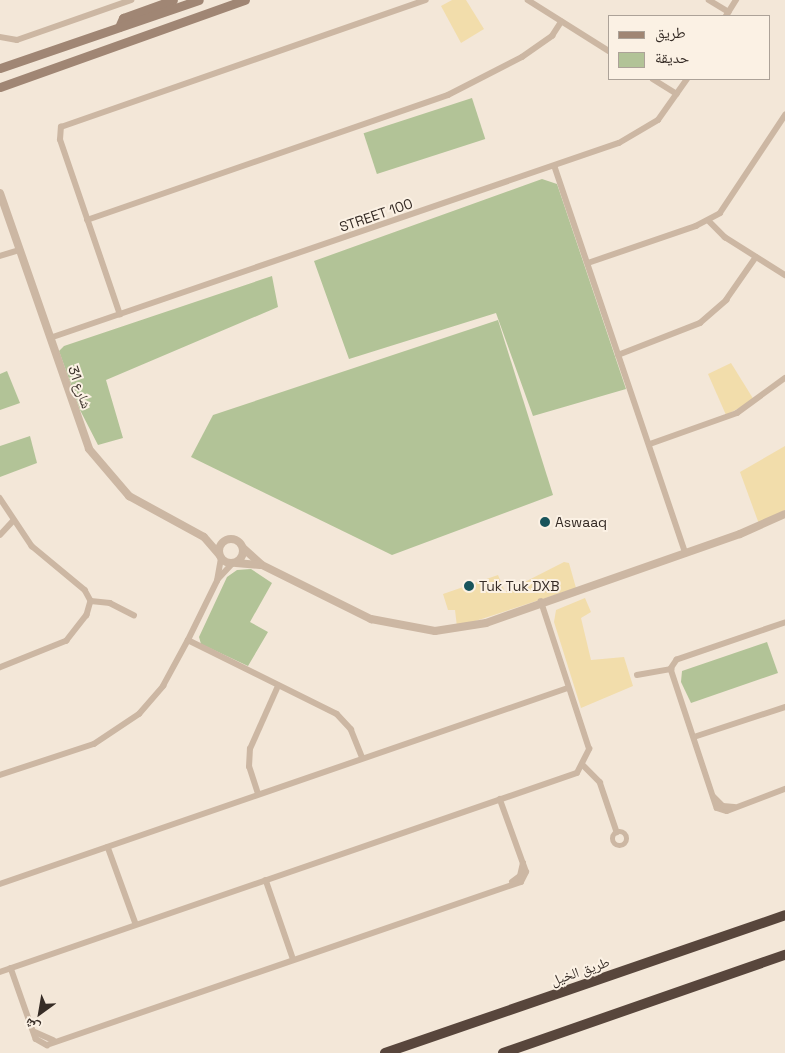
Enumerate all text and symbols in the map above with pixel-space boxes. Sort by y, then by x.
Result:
legend [608,15,770,80]
text: طريق [655,23,686,42]
text: حديقة [655,48,689,67]
street label: STREET 100 [337,195,415,235]
street label: شارع 31 [65,363,95,411]
place label: Aswaaq [555,514,607,530]
marker: Aswaaq [539,516,551,528]
place label: Tuk Tuk DXB [479,578,560,594]
marker: Tuk Tuk DXB [463,580,475,592]
street label: طريق الخيل [548,953,612,989]
north arrow [15,988,65,1038]
text: ش [21,1014,43,1037]

